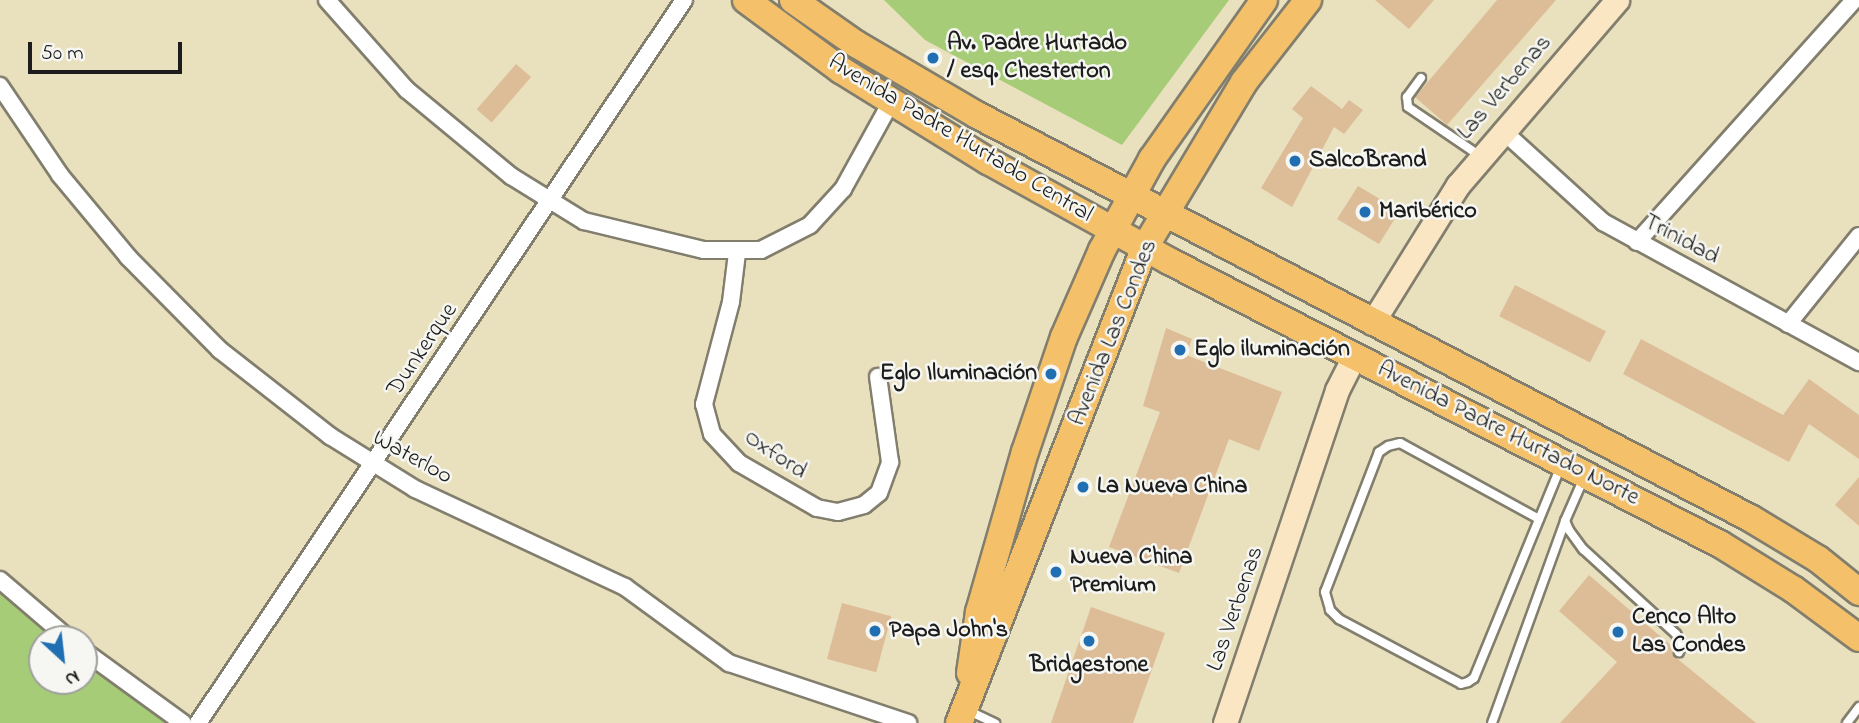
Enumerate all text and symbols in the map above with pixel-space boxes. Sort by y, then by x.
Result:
scale bar [32,28,186,72]
place label: Av. Padre Hurtado / esq. Chesterton [947,30,1127,86]
street label: Las Verbenas [1452,30,1558,146]
text: 50 m [41,39,84,69]
street label: Avenida Padre Hurtado Central [823,48,1097,230]
marker: Av. Padre Hurtado / esq. Chesterton [925,50,941,66]
place label: SalcoBrand [1309,147,1426,175]
marker: SalcoBrand [1287,153,1303,169]
place label: Maribérico [1379,198,1477,226]
marker: Maribérico [1357,204,1373,220]
street label: Trinidad [1638,208,1724,272]
street label: Avenida Las Condes [1064,236,1164,430]
street label: Dunkerque [381,298,465,402]
place label: Eglo iluminación [1194,336,1350,364]
marker: Eglo iluminación [1172,342,1188,358]
street label: Avenida Padre Hurtado Norte [1372,355,1644,513]
place label: Eglo Iluminación [880,360,1037,388]
marker: Eglo Iluminación [1043,366,1059,382]
street label: Waterloo [367,424,457,492]
street label: Oxford [738,424,812,486]
place label: La Nueva China [1097,473,1247,501]
marker: La Nueva China [1075,479,1091,495]
street label: Las Verbenas [1201,543,1271,675]
place label: Nueva China Premium [1070,544,1193,600]
marker: Nueva China Premium [1048,564,1064,580]
place label: Cenco Alto Las Condes [1632,604,1746,660]
place label: Papa John's [889,617,1008,645]
marker: Papa John's [867,623,883,639]
marker: Cenco Alto Las Condes [1610,624,1626,640]
north arrow [28,625,98,695]
marker: Bridgestone [1081,633,1097,649]
place label: Bridgestone [1030,652,1148,680]
text: N [60,662,84,692]

